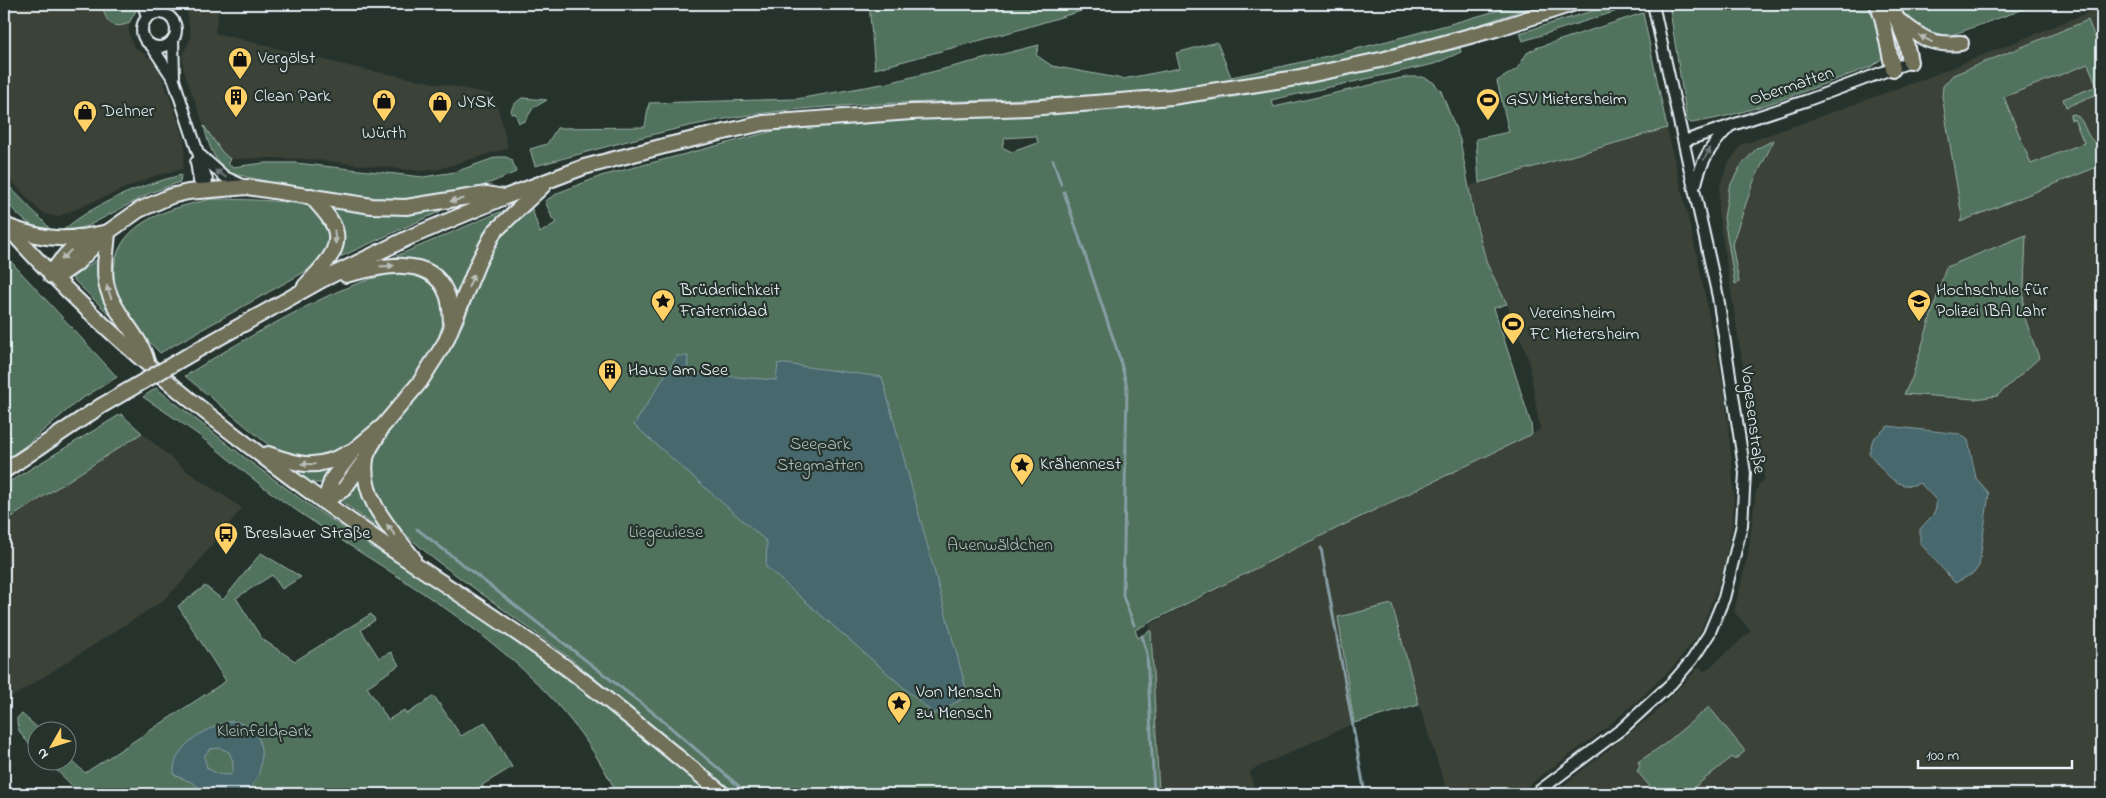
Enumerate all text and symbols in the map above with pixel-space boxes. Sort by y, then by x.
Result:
one-way arrow [1919,35,1934,43]
shop icon: Vergölst [227,46,253,80]
place label: Vergölst [257,46,315,73]
street label: Obermatten [1746,60,1838,114]
building icon: Clean Park [223,84,249,118]
place label: Clean Park [254,84,331,110]
sports icon: GSV Mietersheim [1475,87,1501,121]
place label: GSV Mietersheim [1506,87,1627,113]
shop icon: Würth [371,88,397,122]
shop icon: JYSK [427,90,453,124]
place label: JYSK [458,90,496,116]
shop icon: Dehner [72,99,98,133]
place label: Dehner [101,99,155,125]
place label: Würth [362,121,406,147]
one-way arrow [1703,146,1711,161]
one-way arrow [214,169,228,178]
one-way arrow [449,196,464,204]
one-way arrow [331,229,339,245]
one-way arrow [60,249,72,261]
one-way arrow [379,262,395,270]
one-way arrow [467,274,475,288]
place label: Brüderlichkeit Fraternidad [679,278,780,325]
place label: Hochschule für Polizei IBA Lahr [1936,278,2048,325]
one-way arrow [105,284,113,299]
place icon: Brüderlichkeit Fraternidad [650,288,676,322]
school or university icon: Hochschule für Polizei IBA Lahr [1906,288,1932,322]
place label: Vereinsheim FC Mietersheim [1529,301,1640,348]
sports icon: Vereinsheim FC Mietersheim [1500,311,1526,345]
building icon: Haus am See [597,358,623,392]
place label: Haus am See [628,358,729,384]
street label: Vogesenstraße [1731,364,1772,476]
park label: Seepark Stegmatten [777,432,863,480]
place icon: Krähennest [1009,452,1035,486]
place label: Krähennest [1040,452,1121,478]
one-way arrow [300,460,316,468]
park label: Liegewiese [629,520,704,547]
bus stop icon: Breslauer Straße [213,521,239,555]
place label: Breslauer Straße [243,521,371,547]
one-way arrow [386,523,396,537]
park label: Auenwäldchen [947,533,1053,559]
place label: Von Mensch zu Mensch [915,680,1001,727]
place icon: Von Mensch zu Mensch [886,690,912,724]
park label: Kleinfeldpark [217,719,311,745]
north arrow [28,720,78,770]
scale bar [1918,738,2072,770]
text: N [32,743,54,764]
text: 100 m [1926,745,1959,767]

